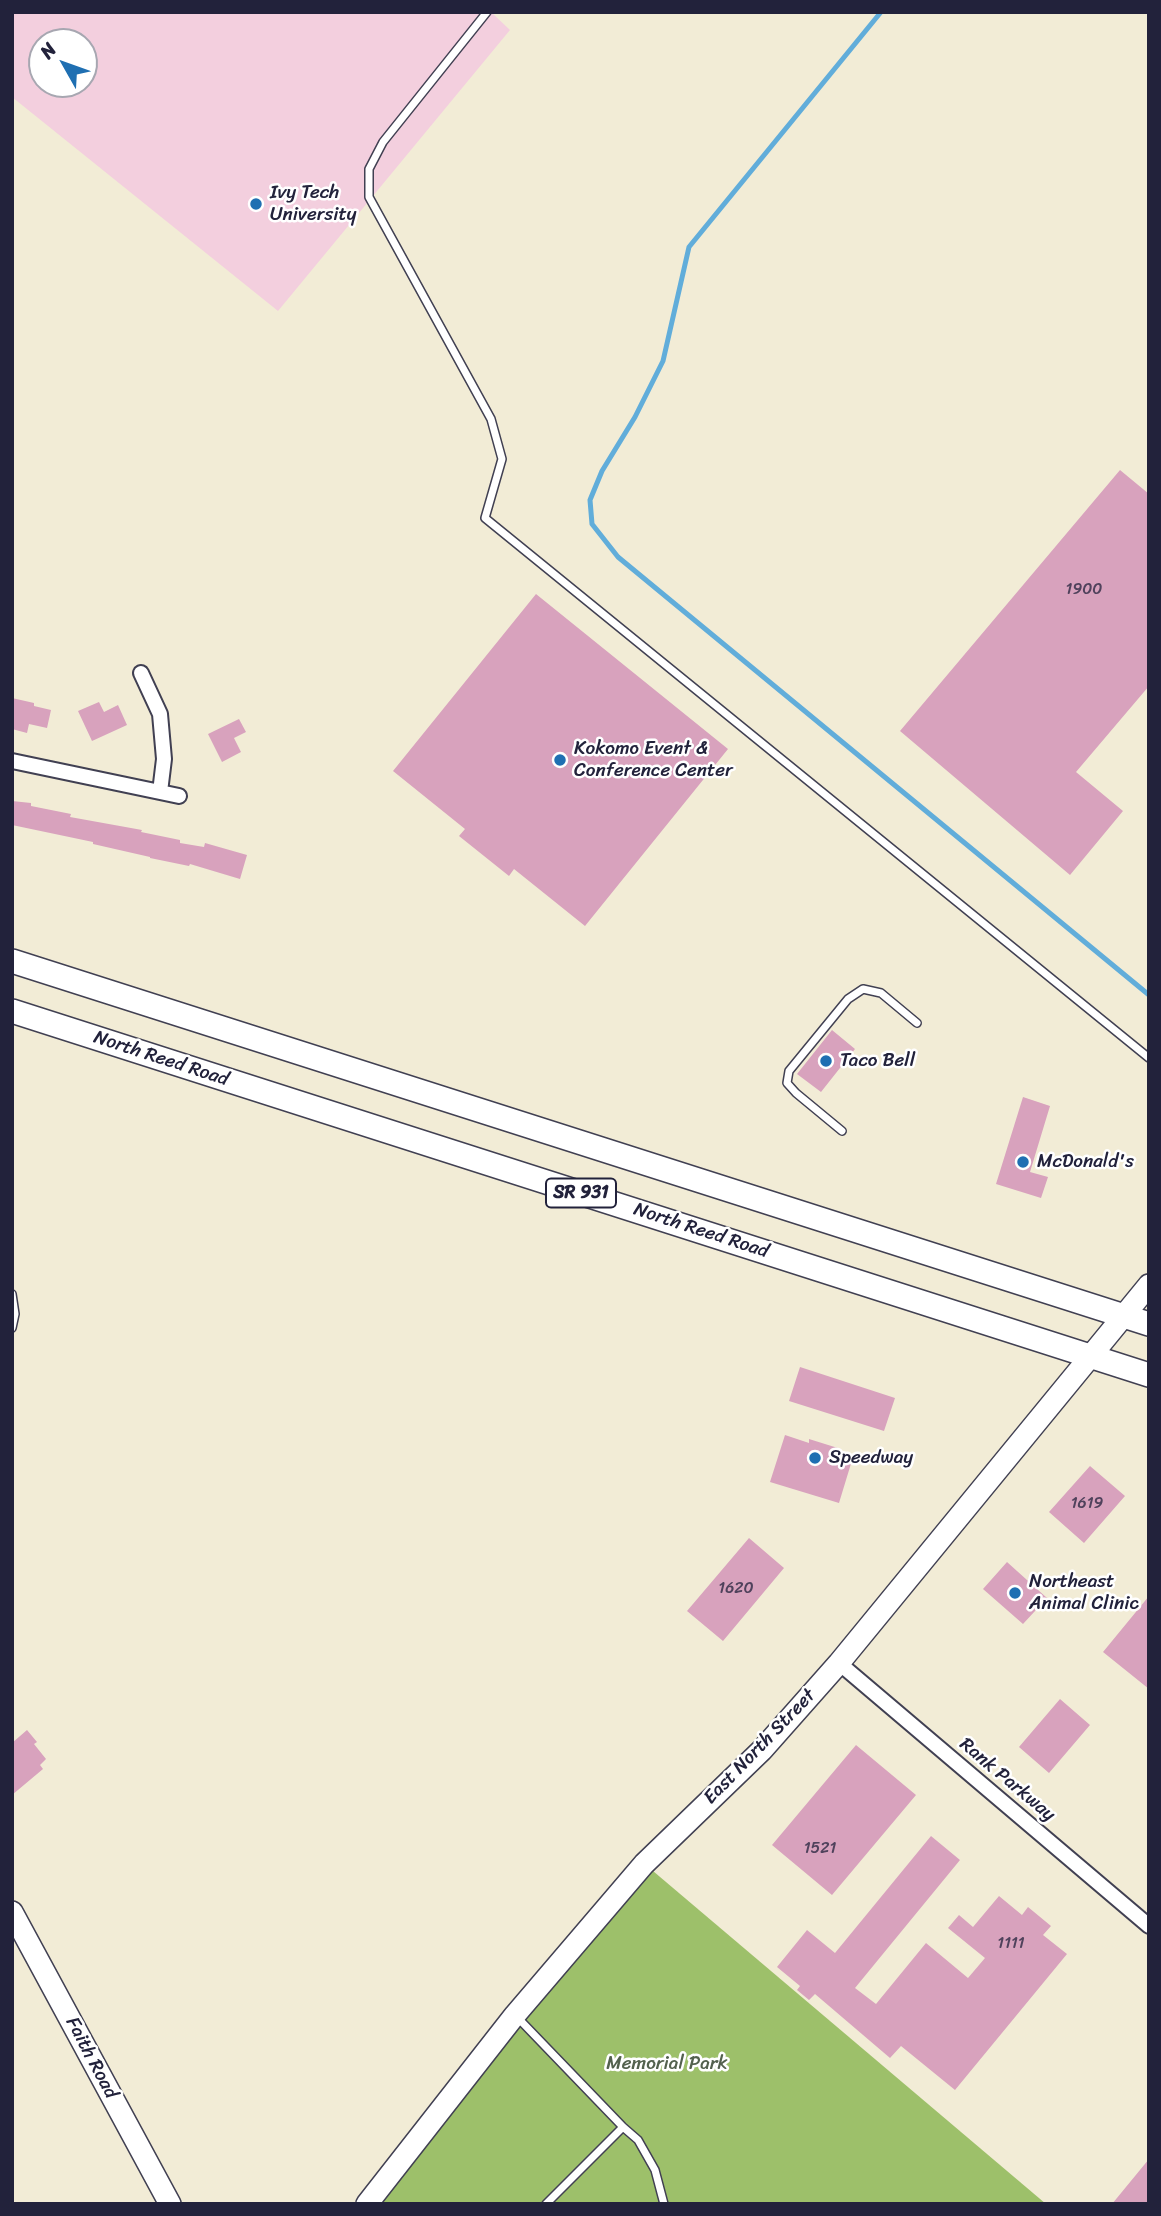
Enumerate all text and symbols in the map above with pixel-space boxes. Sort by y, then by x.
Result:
north arrow [28,28,98,98]
text: N [31,35,65,66]
place label: Ivy Tech University [270,182,356,226]
marker: Ivy Tech University [248,196,264,212]
house number: 1900 [1066,580,1102,600]
place label: Kokomo Event & Conference Center [574,738,733,782]
marker: Kokomo Event & Conference Center [552,752,568,768]
street label: North Reed Road [91,1026,231,1092]
place label: Taco Bell [840,1050,915,1072]
marker: Taco Bell [818,1053,834,1069]
place label: McDonald's [1037,1151,1134,1173]
marker: McDonald's [1015,1154,1031,1170]
road number: SR 931 [546,1178,616,1208]
street label: North Reed Road [631,1198,771,1264]
place label: Speedway [829,1447,913,1469]
marker: Speedway [807,1450,823,1466]
house number: 1619 [1071,1494,1103,1514]
place label: Northeast Animal Clinic [1029,1571,1139,1615]
house number: 1620 [718,1579,754,1599]
marker: Northeast Animal Clinic [1007,1585,1023,1601]
street label: East North Street [699,1685,821,1809]
street label: Rank Parkway [955,1733,1059,1827]
house number: 1521 [804,1839,836,1859]
house number: 1111 [997,1934,1025,1954]
street label: Faith Road [60,2013,122,2103]
park label: Memorial Park [606,2053,728,2075]

